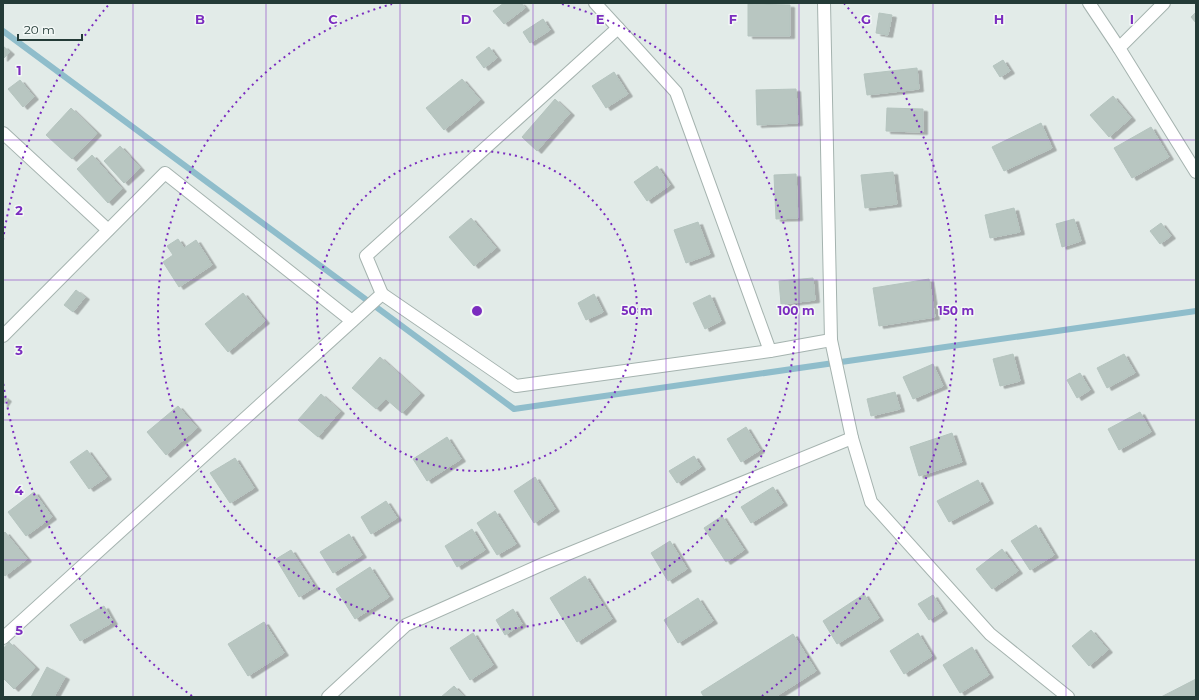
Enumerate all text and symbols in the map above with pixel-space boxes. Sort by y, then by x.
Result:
text: B [195,11,205,27]
text: C [328,11,338,27]
text: D [461,11,472,27]
text: E [596,11,605,27]
text: F [729,11,737,27]
text: G [861,11,871,27]
text: H [994,11,1004,27]
text: I [1130,11,1134,27]
scale bar [18,16,82,42]
text: 20 m [24,22,55,37]
text: 1 [16,62,22,78]
text: 2 [15,202,23,218]
text: 50 m [621,303,653,318]
text: 100 m [778,303,814,318]
text: 150 m [938,303,974,318]
centre of rings [470,304,484,318]
text: 3 [14,342,23,358]
text: 4 [15,482,24,498]
text: 5 [15,622,23,638]

